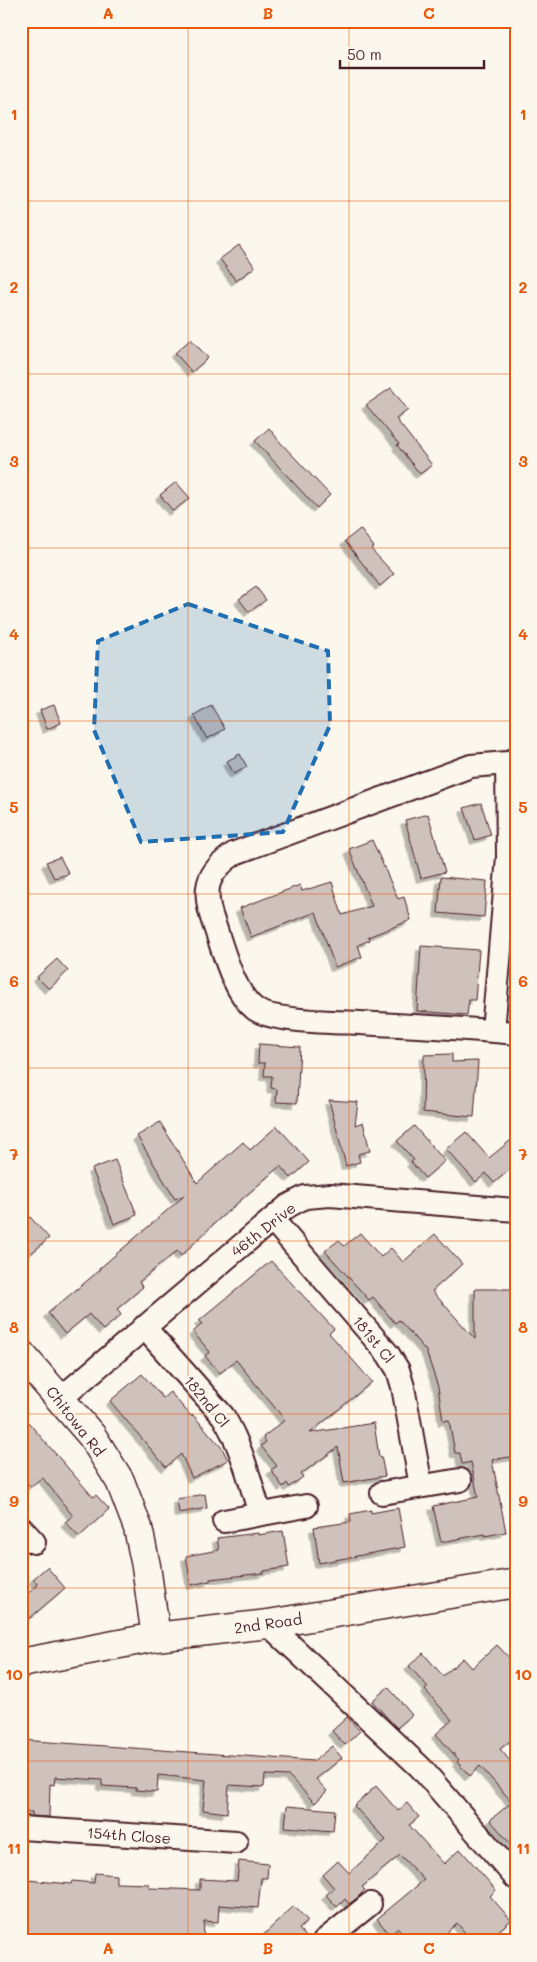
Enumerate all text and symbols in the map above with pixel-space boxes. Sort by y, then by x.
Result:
text: A [102,2,114,23]
text: B [263,2,273,23]
text: C [423,2,435,23]
scale bar [340,38,483,70]
text: 50 m [347,44,382,64]
text: 1 [10,103,18,124]
text: 1 [519,103,527,124]
text: 2 [10,276,19,297]
text: 2 [519,276,528,297]
text: 3 [9,450,19,471]
text: 3 [518,450,528,471]
text: 4 [9,623,19,644]
text: 4 [518,623,528,644]
text: 5 [9,796,19,817]
text: 5 [518,796,528,817]
text: 6 [9,970,19,991]
text: 6 [518,970,528,991]
text: 7 [10,1143,19,1164]
text: 7 [519,1143,528,1164]
street label: 46th Drive [226,1197,300,1261]
street label: 181st Cl [349,1311,399,1367]
text: 8 [9,1316,19,1337]
text: 8 [518,1316,528,1337]
street label: 182nd Cl [180,1371,234,1431]
street label: Chitowa Rd [42,1382,110,1460]
text: 9 [9,1490,19,1511]
text: 9 [518,1490,528,1511]
street label: 2nd Road [233,1608,303,1638]
text: 10 [5,1663,23,1684]
text: 10 [514,1663,532,1684]
street label: 154th Close [86,1822,172,1848]
text: 11 [7,1837,21,1858]
text: 11 [516,1837,530,1858]
text: A [102,1937,114,1958]
text: B [263,1937,273,1958]
text: C [423,1937,435,1958]

